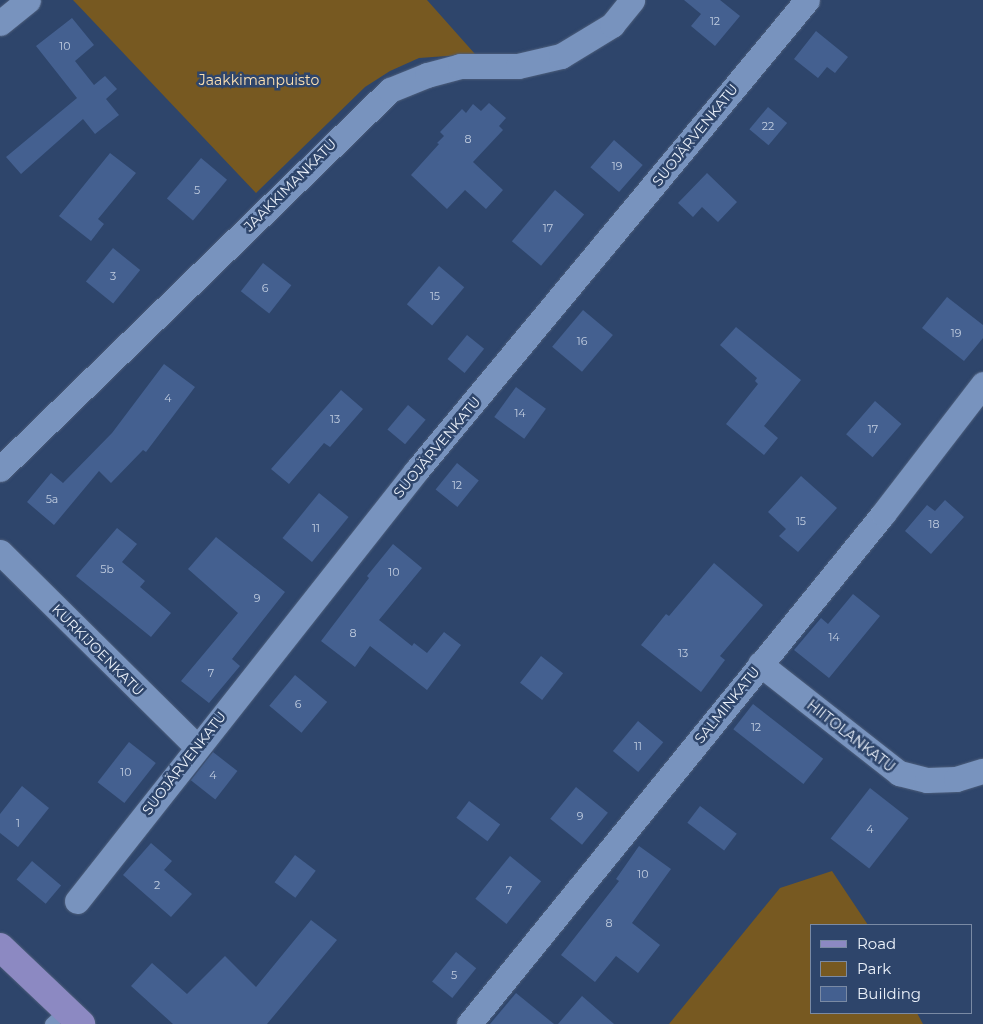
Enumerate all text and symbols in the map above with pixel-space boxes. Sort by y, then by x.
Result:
house number: 12 [710,14,720,28]
house number: 10 [59,39,71,53]
park label: Jaakkimanpuisto [199,72,319,88]
street label: SUOJÄRVENKATU [649,81,741,189]
house number: 22 [762,119,774,133]
house number: 8 [464,132,472,146]
street label: JAAKKIMANKATU [240,135,340,235]
house number: 19 [612,159,622,173]
house number: 5 [194,183,200,197]
house number: 17 [543,221,553,235]
house number: 3 [110,269,116,283]
house number: 6 [262,281,268,295]
house number: 15 [430,289,440,303]
house number: 19 [951,326,961,340]
house number: 16 [577,334,587,348]
house number: 4 [164,391,172,405]
street label: SUOJÄRVENKATU [390,393,484,501]
house number: 14 [514,406,526,420]
house number: 13 [330,412,340,426]
house number: 17 [868,422,878,436]
house number: 12 [452,478,462,492]
house number: 5a [46,492,58,506]
house number: 15 [796,514,806,528]
house number: 18 [929,517,939,531]
house number: 11 [312,521,320,535]
house number: 5b [100,562,114,576]
house number: 10 [388,565,400,579]
house number: 9 [254,591,260,605]
street label: KURKIJOENKATU [49,601,147,699]
house number: 8 [349,626,357,640]
house number: 14 [828,630,840,644]
house number: 13 [678,646,688,660]
street label: SALMINKATU [691,663,763,747]
house number: 7 [208,666,214,680]
street label: HIITOLANKATU [804,696,898,776]
house number: 6 [295,697,301,711]
street label: SUOJÄRVENKATU [138,708,230,818]
house number: 12 [751,720,761,734]
house number: 11 [634,739,642,753]
house number: 10 [120,765,132,779]
house number: 4 [209,768,217,782]
house number: 9 [577,809,583,823]
house number: 1 [16,816,20,830]
house number: 4 [866,822,874,836]
house number: 10 [637,867,649,881]
house number: 2 [154,878,160,892]
house number: 7 [506,883,512,897]
house number: 8 [605,916,613,930]
legend [810,924,973,1014]
text: Road [857,934,896,953]
text: Park [857,959,891,978]
house number: 5 [451,968,457,982]
text: Building [857,984,921,1003]

